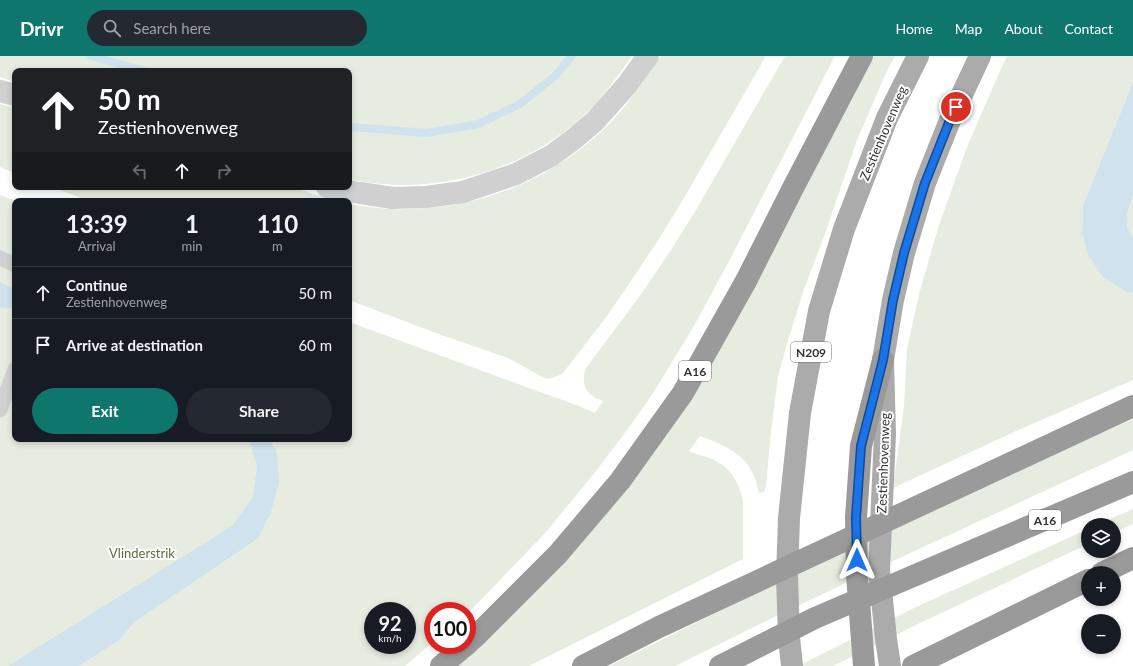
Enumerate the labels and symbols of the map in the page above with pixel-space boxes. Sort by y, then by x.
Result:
street label: Zestienhovenweg [856,83,910,183]
pin [939,90,973,124]
road number: N209 [791,342,831,362]
road number: A16 [679,361,711,381]
street label: Zestienhovenweg [873,412,893,514]
road number: A16 [1029,510,1061,530]
position arrow [836,539,878,581]
park label: Vlinderstrik [109,545,175,561]
speed limit sign: 100 [424,602,476,654]

